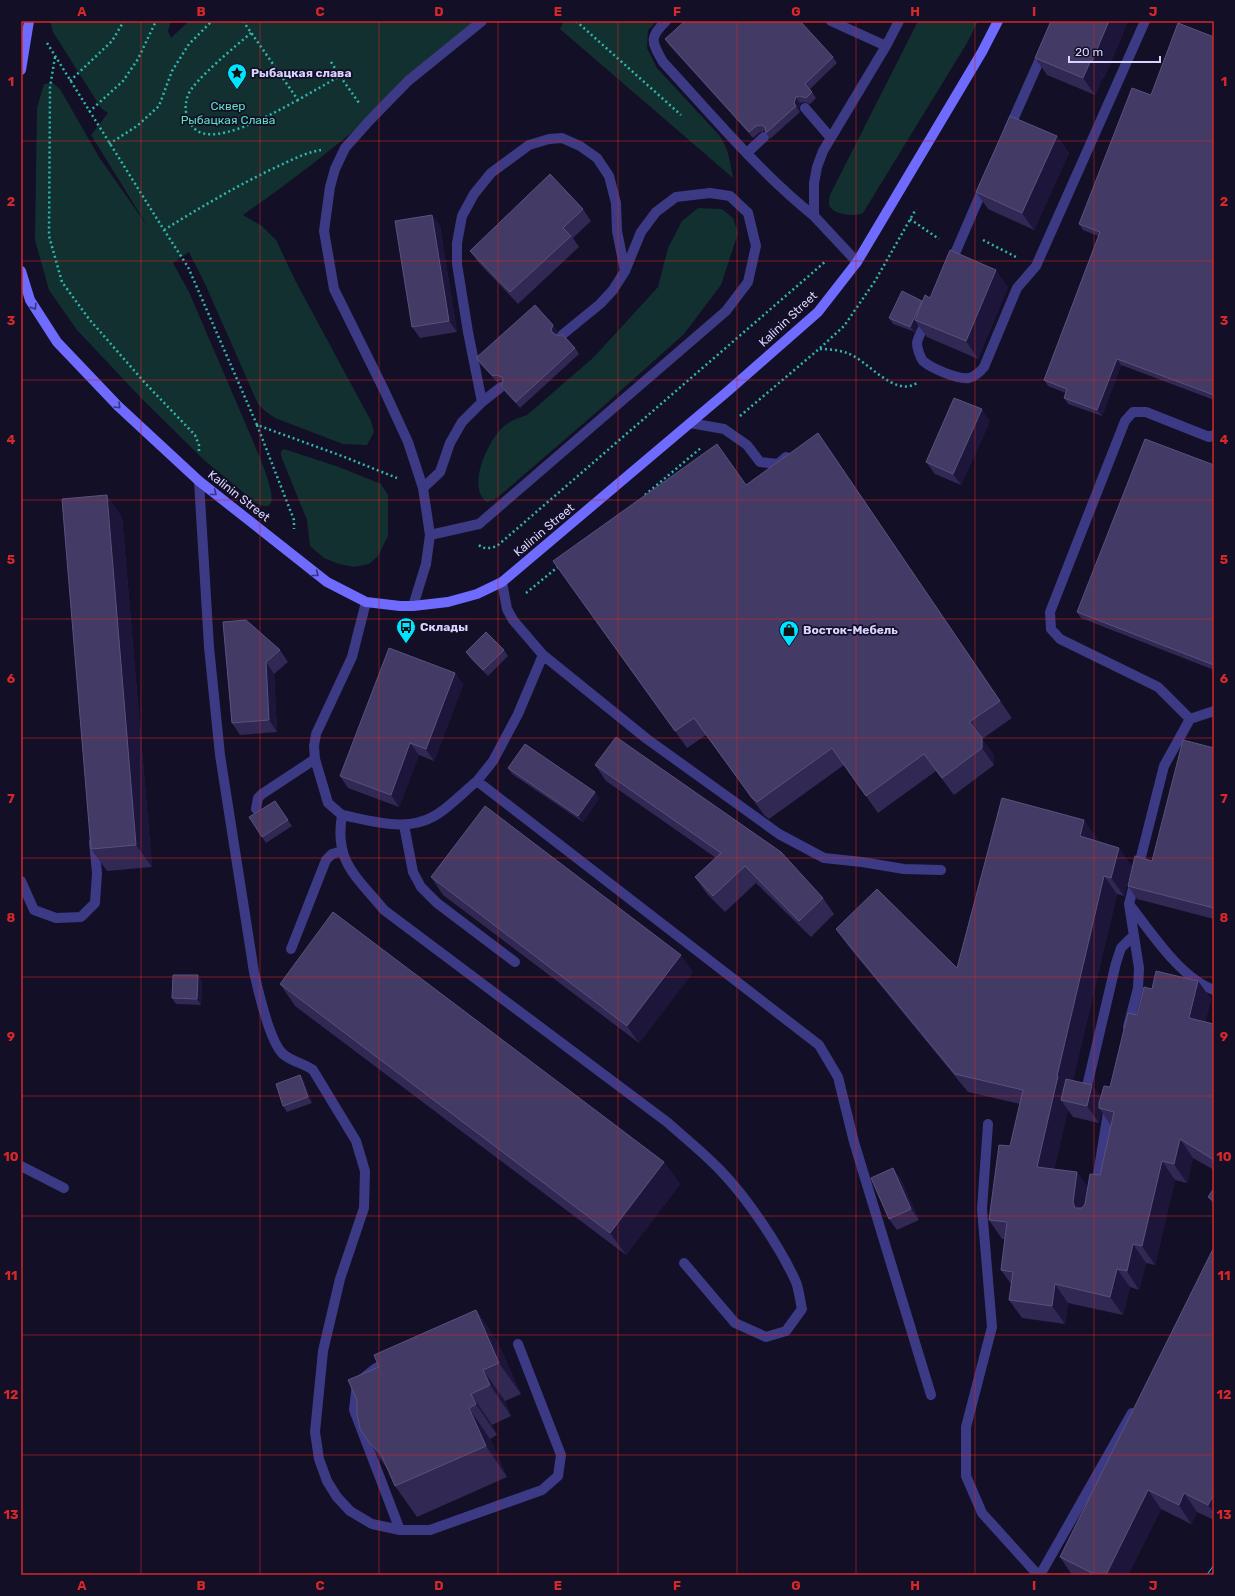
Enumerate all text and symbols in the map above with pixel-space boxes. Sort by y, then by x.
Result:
text: A [77,4,87,19]
text: B [196,4,206,19]
text: C [315,4,325,19]
text: D [434,4,444,19]
text: E [554,4,562,19]
text: F [673,4,681,19]
text: G [791,4,801,19]
text: H [910,4,920,19]
text: I [1032,4,1036,19]
text: J [1149,4,1157,19]
scale bar [1069,38,1160,64]
text: 20 m [1075,45,1103,59]
place icon: Рыбацкая слава [226,62,248,90]
place label: Рыбацкая слава [251,66,351,80]
text: 1 [8,74,14,89]
text: 1 [1221,74,1227,89]
park label: Сквер Рыбацкая Слава [181,99,275,127]
text: 2 [7,194,15,209]
text: 2 [1220,194,1228,209]
street label: Kalinin Street [756,288,820,350]
one-way arrow [29,303,37,310]
text: 3 [7,313,16,328]
text: 3 [1220,313,1229,328]
one-way arrow [113,401,121,409]
text: 4 [7,432,16,447]
text: 4 [1220,432,1229,447]
street label: Kalinin Street [205,468,273,525]
one-way arrow [210,489,217,496]
street label: Kalinin Street [511,500,577,559]
text: 5 [7,552,15,567]
text: 5 [1220,552,1228,567]
one-way arrow [312,569,319,576]
bus stop icon: Склады [395,616,417,644]
shop icon: Восток-Мебель [778,619,800,647]
place label: Склады [420,620,468,634]
place label: Восток-Мебель [803,623,898,637]
text: 6 [7,671,16,686]
text: 6 [1220,671,1229,686]
text: 7 [7,791,15,806]
text: 7 [1220,791,1228,806]
text: 8 [7,910,16,925]
text: 8 [1220,910,1229,925]
text: 9 [7,1029,15,1044]
text: 9 [1220,1029,1228,1044]
text: 10 [3,1149,19,1164]
text: 10 [1216,1149,1232,1164]
text: 11 [5,1268,17,1283]
text: 11 [1218,1268,1230,1283]
text: 12 [4,1387,18,1402]
text: 12 [1217,1387,1231,1402]
text: 13 [3,1507,19,1522]
text: 13 [1216,1507,1232,1522]
text: A [77,1578,87,1593]
text: B [196,1578,206,1593]
text: C [315,1578,325,1593]
text: D [434,1578,444,1593]
text: E [554,1578,562,1593]
text: F [673,1578,681,1593]
text: G [791,1578,801,1593]
text: H [910,1578,920,1593]
text: I [1032,1578,1036,1593]
text: J [1149,1578,1157,1593]

